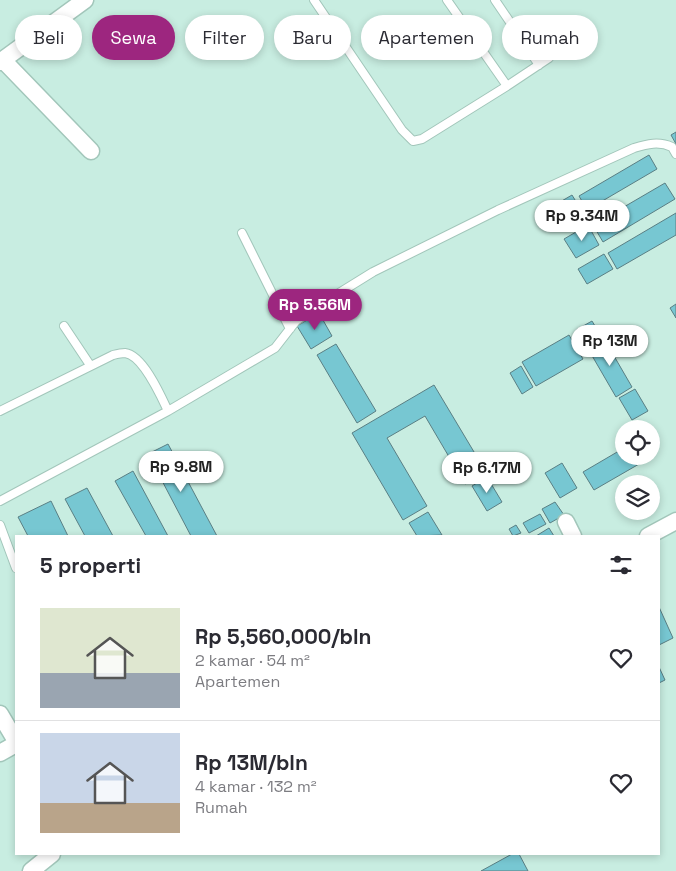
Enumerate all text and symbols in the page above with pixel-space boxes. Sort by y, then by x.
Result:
chip: Beli [15,15,82,60]
chip: Sewa [92,15,175,60]
chip: Filter [185,15,264,60]
chip: Baru [274,15,351,60]
chip: Apartemen [361,15,492,60]
chip: Rumah [502,15,598,60]
pin: Rp 9.34M [530,200,634,242]
text: Rp 9.34M [546,205,618,226]
pin: Rp 5.56M [263,288,367,331]
text: Rp 5.56M [279,294,351,315]
pin: Rp 13M [569,324,651,367]
text: Rp 13M [582,330,638,351]
map controls [615,420,660,520]
button: locate [615,420,660,465]
pin: Rp 9.8M [135,450,227,493]
pin: Rp 6.17M [435,452,539,494]
text: Rp 9.8M [150,456,212,477]
text: Rp 6.17M [453,457,521,478]
button: layers [615,475,660,520]
icon: filters [607,551,635,579]
text: 5 properti [40,552,141,579]
text: Rp 5,560,000/bln [195,623,372,650]
icon: home [80,628,140,688]
icon: heart [607,644,635,672]
text: 2 kamar · 54 m² [195,650,310,671]
text: Apartemen [195,671,280,692]
text: Rp 13M/bln [195,749,308,776]
icon: home [80,753,140,813]
icon: heart [607,769,635,797]
text: 4 kamar · 132 m² [195,776,317,797]
text: Rumah [195,797,248,818]

